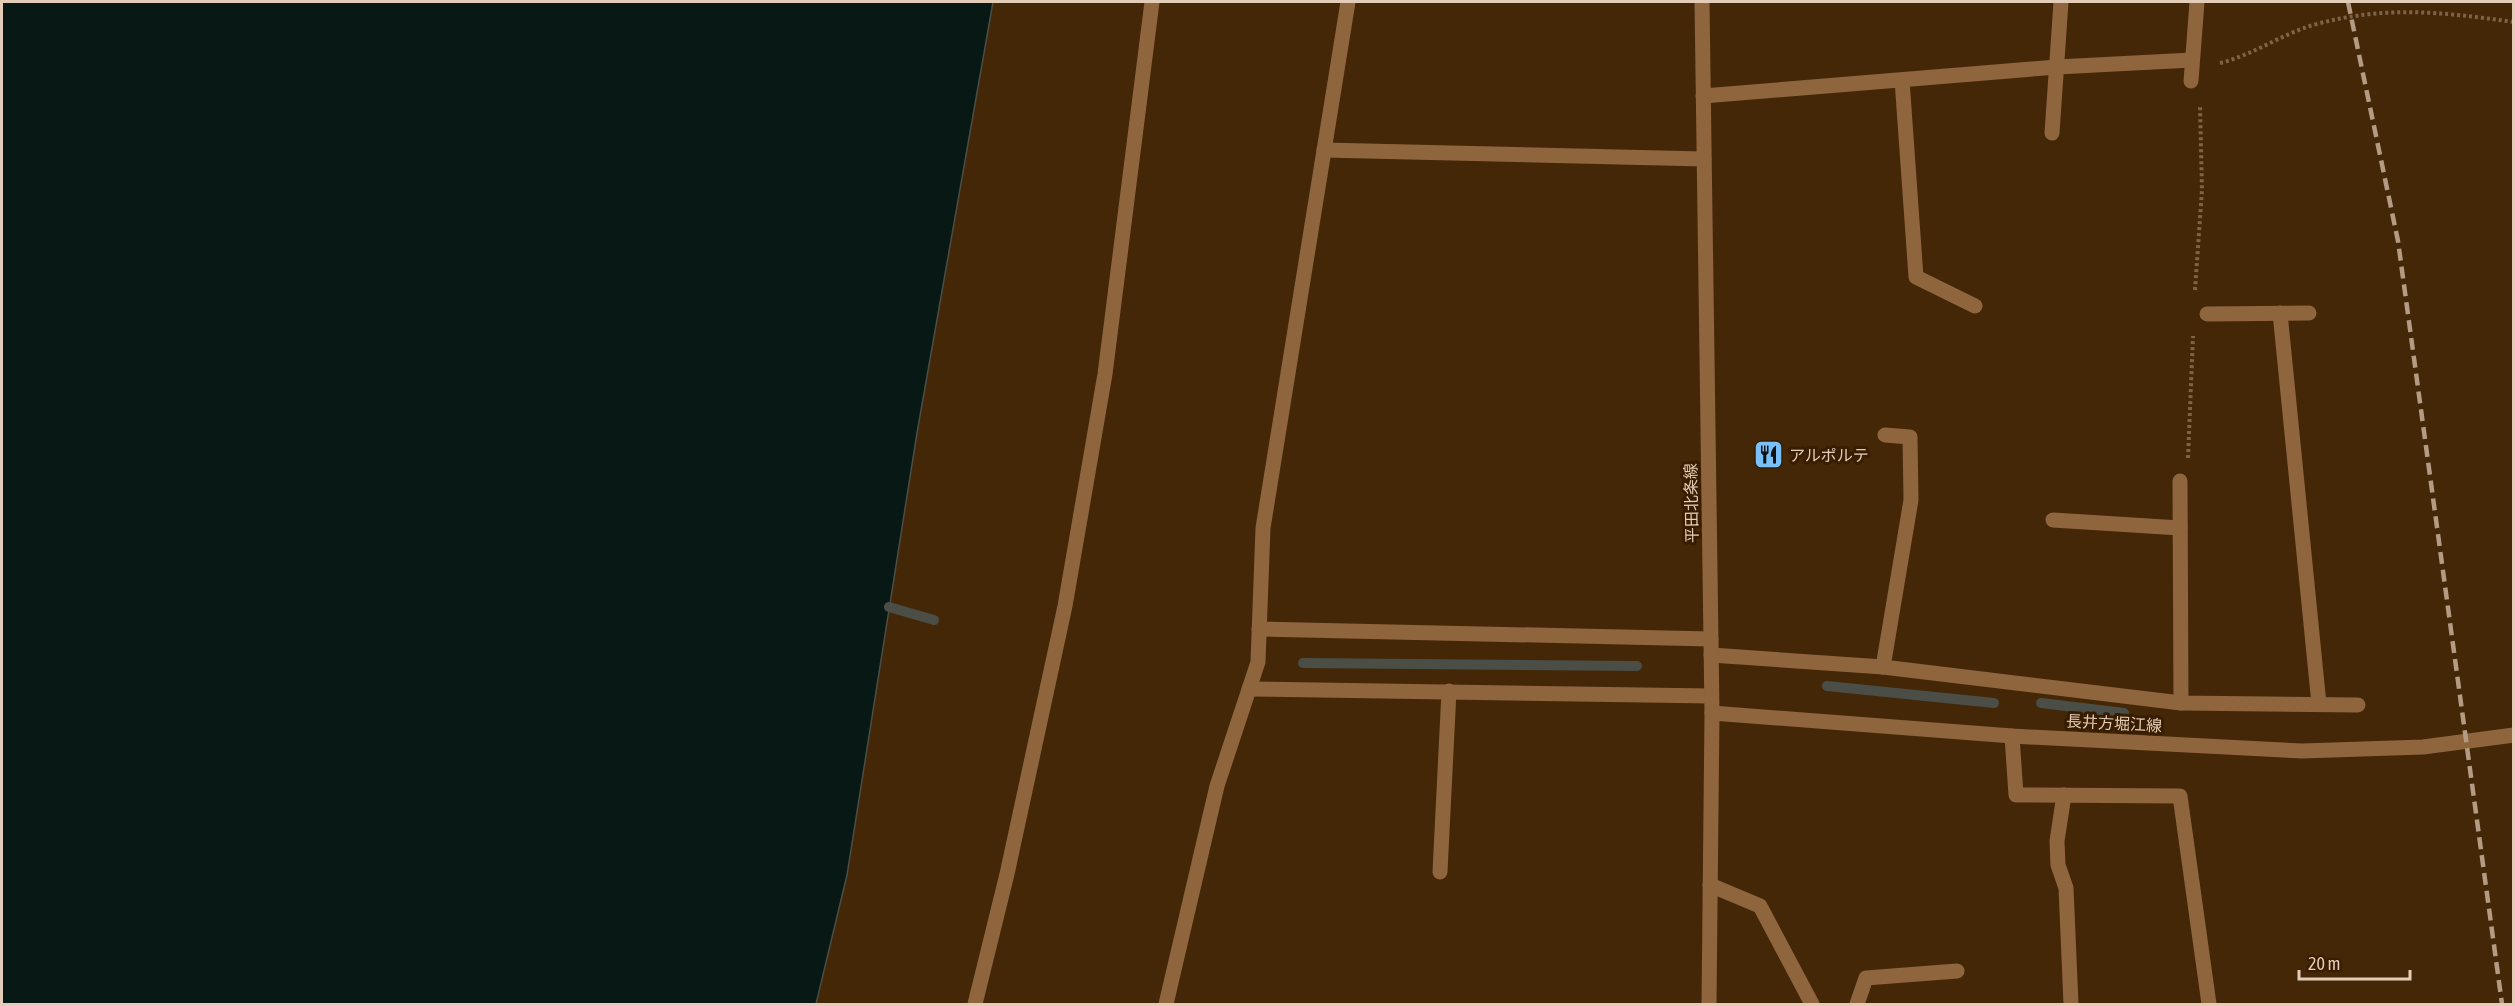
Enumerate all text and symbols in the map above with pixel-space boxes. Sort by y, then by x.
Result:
restaurant icon: アルポルテ [1752,439,1784,471]
place label: アルポルテ [1789,446,1869,464]
street label: 平田北条線 [1681,463,1701,543]
street label: 長井方堀江線 [2066,711,2162,735]
scale bar [2299,943,2410,981]
text: 20 m [2308,953,2340,974]

